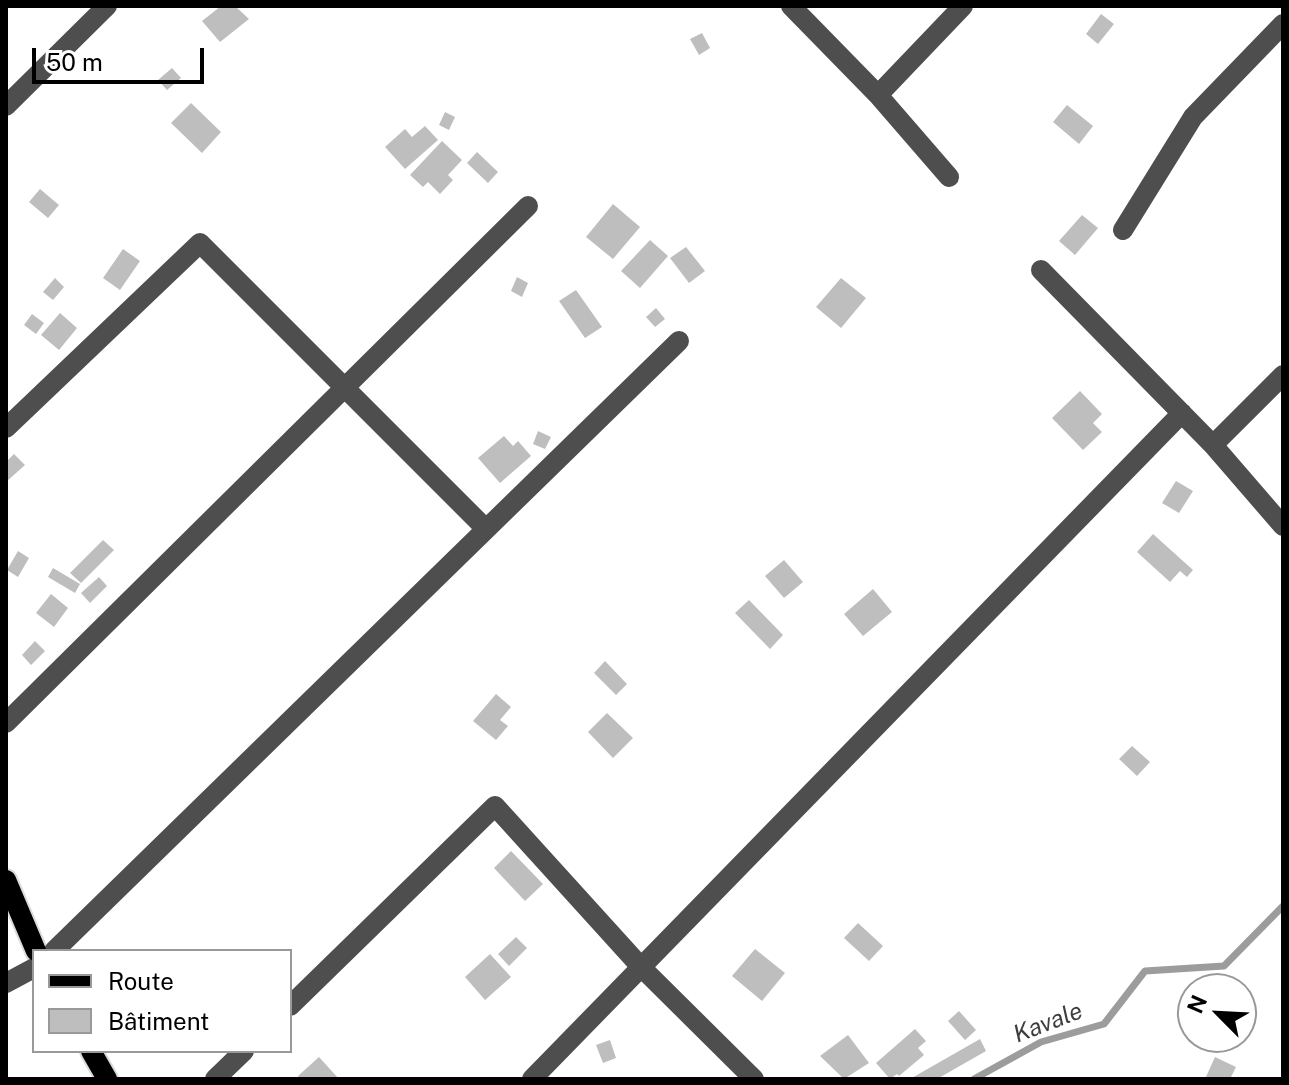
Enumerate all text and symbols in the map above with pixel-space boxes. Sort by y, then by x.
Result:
scale bar [36,32,208,82]
text: 50 m [46,48,103,76]
legend [32,949,292,1053]
text: Route [108,967,174,995]
north arrow [1177,973,1257,1053]
text: N [1182,991,1212,1017]
water label: Kavale [1009,997,1087,1049]
text: Bâtiment [108,1007,209,1035]

